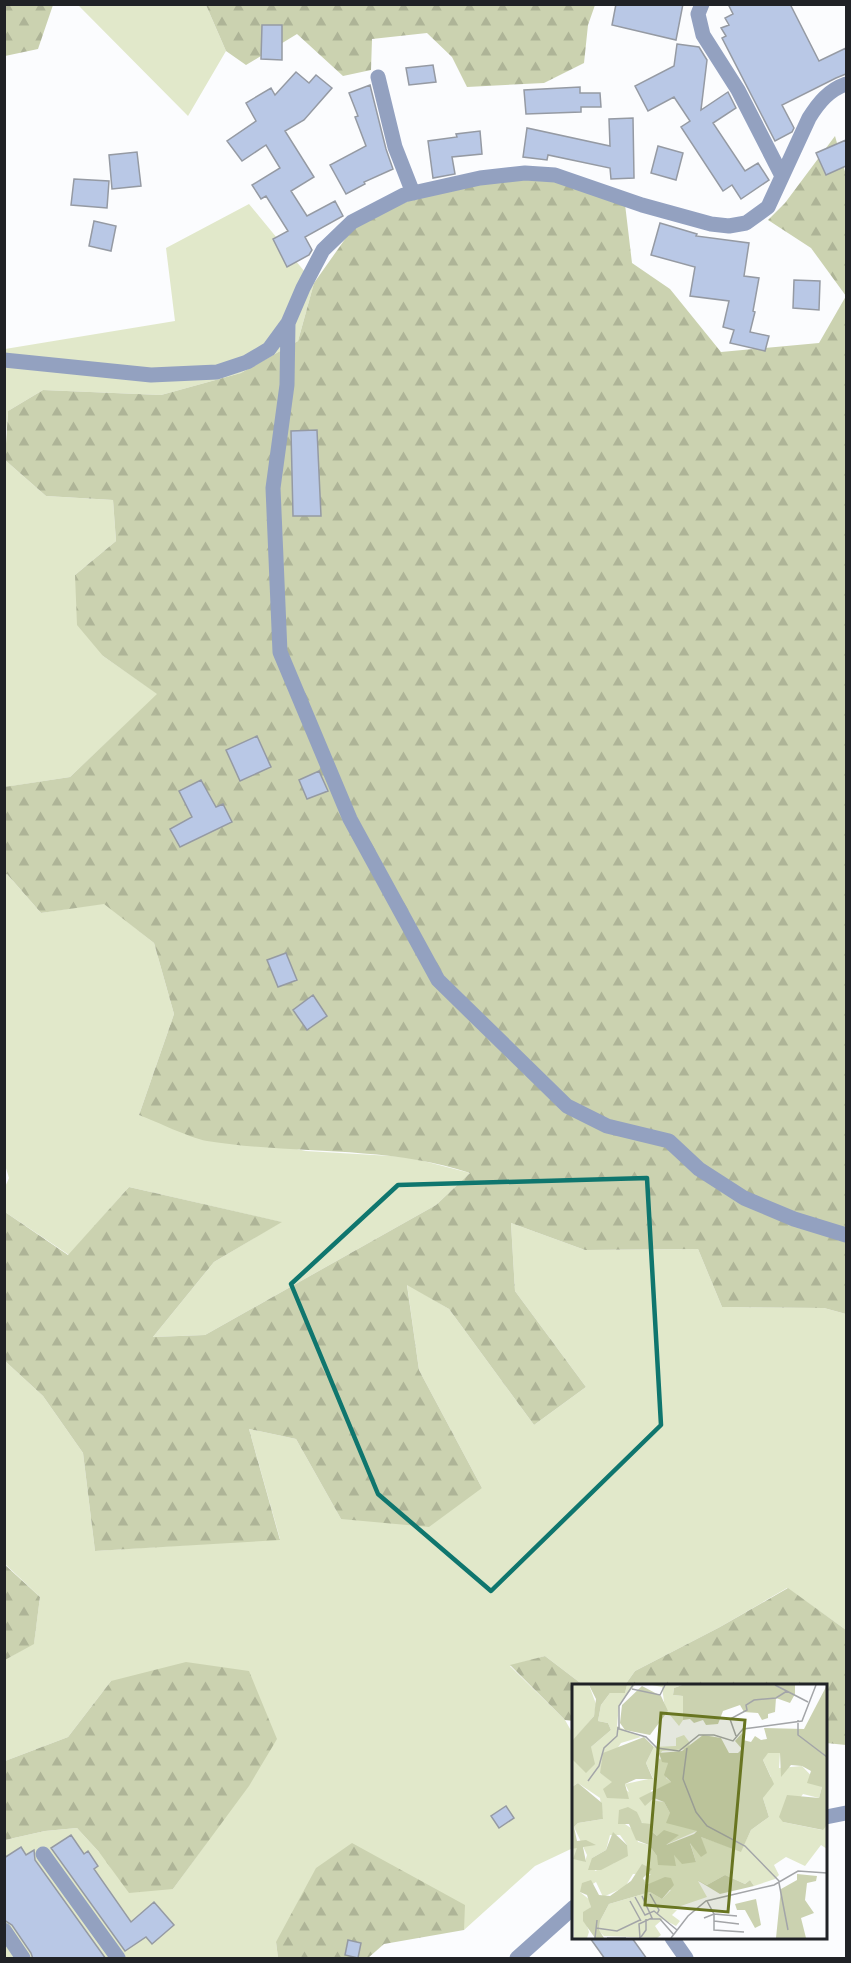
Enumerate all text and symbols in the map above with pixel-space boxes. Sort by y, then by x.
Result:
inset map [572,1684,827,1939]

